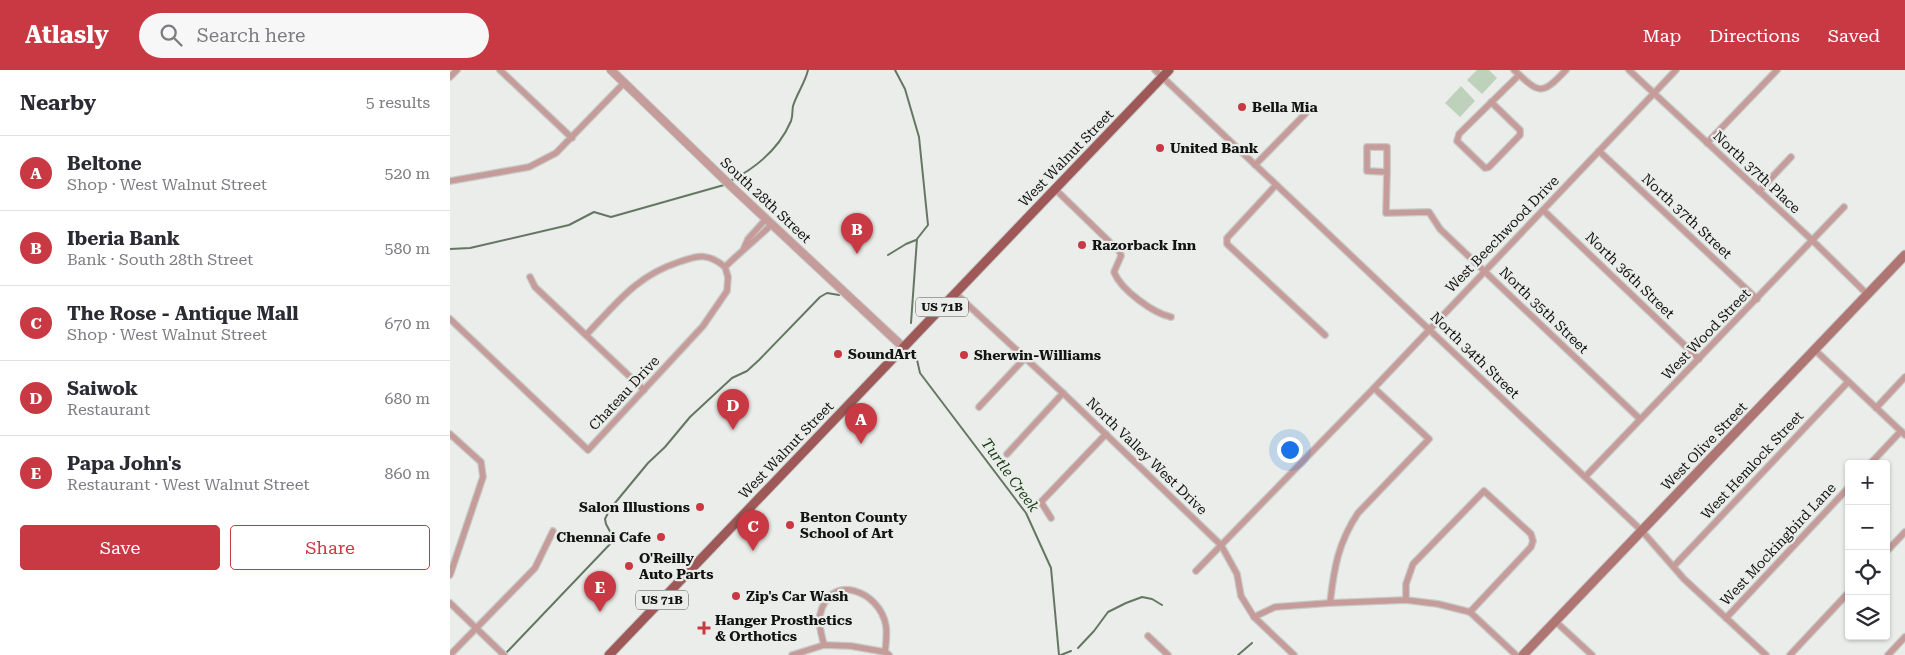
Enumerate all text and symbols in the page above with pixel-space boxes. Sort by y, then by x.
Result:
search box [139,13,489,58]
text: Atlasly [25,21,109,49]
icon: search [157,21,185,49]
text: Search here [197,24,306,47]
text: Map [1643,25,1681,46]
text: Directions [1709,25,1800,46]
text: Saved [1828,25,1880,46]
text: Nearby [20,91,96,115]
text: 5 results [366,93,430,112]
place label: Bella Mia [1252,99,1318,115]
marker: Bella Mia [1236,101,1248,113]
street label: West Walnut Street [1016,106,1116,210]
street label: North 37th Place [1710,128,1804,217]
place label: United Bank [1170,140,1259,156]
marker: United Bank [1154,142,1166,154]
text: Beltone [67,152,142,175]
street label: South 28th Street [717,154,815,246]
text: A [30,164,42,183]
text: 520 m [384,164,430,183]
street label: North 37th Street [1639,170,1735,262]
street label: West Beechwood Drive [1442,172,1562,296]
text: Shop · West Walnut Street [67,175,267,194]
pin: B [841,213,873,254]
text: Iberia Bank [67,227,180,250]
street label: North 36th Street [1582,229,1678,321]
place label: Razorback Inn [1092,237,1197,253]
text: B [30,239,42,258]
text: 580 m [384,239,430,258]
marker: Razorback Inn [1076,239,1088,251]
text: Bank · South 28th Street [67,250,253,269]
street label: North 35th Street [1496,264,1592,356]
street label: West Wood Street [1658,285,1754,383]
road number: US 71B [916,298,968,316]
text: The Rose - Antique Mall [67,302,298,325]
street label: North 34th Street [1427,309,1523,401]
text: C [30,314,42,333]
text: 670 m [384,314,430,333]
text: Shop · West Walnut Street [67,325,267,344]
place label: SoundArt [848,346,917,362]
place label: Sherwin-Williams [974,347,1101,363]
marker: SoundArt [832,348,844,360]
marker: Sherwin-Williams [958,349,970,361]
street label: Chateau Drive [586,352,663,433]
text: Saiwok [67,377,138,400]
text: D [30,389,42,408]
text: 680 m [384,389,430,408]
pin: D [717,389,749,430]
street label: North Valley West Drive [1083,394,1211,518]
street label: West Walnut Street [736,398,836,502]
street label: West Olive Street [1658,399,1750,493]
text: Restaurant [67,400,150,419]
pin: A [845,403,877,444]
street label: West Hemlock Street [1698,408,1806,522]
water label: Turtle Creek [977,435,1043,516]
your location [1277,437,1303,463]
text: Papa John's [67,452,181,475]
map controls [1845,460,1890,640]
button: + [1845,460,1890,505]
text: E [31,464,41,483]
text: 860 m [384,464,430,483]
text: Restaurant · West Walnut Street [67,475,309,494]
street label: West Mockingbird Lane [1717,479,1839,608]
place label: Salon Illustions [579,499,690,515]
marker: Salon Illustions [694,501,706,513]
button: − [1845,505,1890,550]
place label: Benton County School of Art [800,509,908,541]
pin: C [737,510,769,551]
marker: Benton County School of Art [784,519,796,531]
button: Save [20,525,220,570]
button: Share [230,525,430,570]
place label: Chennai Cafe [556,529,651,545]
marker: Chennai Cafe [655,531,667,543]
place label: O'Reilly Auto Parts [639,550,713,582]
button: locate [1845,550,1890,595]
marker: O'Reilly Auto Parts [623,560,635,572]
pin: E [584,571,616,612]
place label: Zip's Car Wash [746,588,849,604]
road number: US 71B [636,590,688,610]
marker: Zip's Car Wash [730,590,742,602]
button: layers [1845,595,1890,640]
place label: Hanger Prosthetics & Orthotics [715,612,852,644]
marker: Hanger Prosthetics & Orthotics [697,621,711,635]

